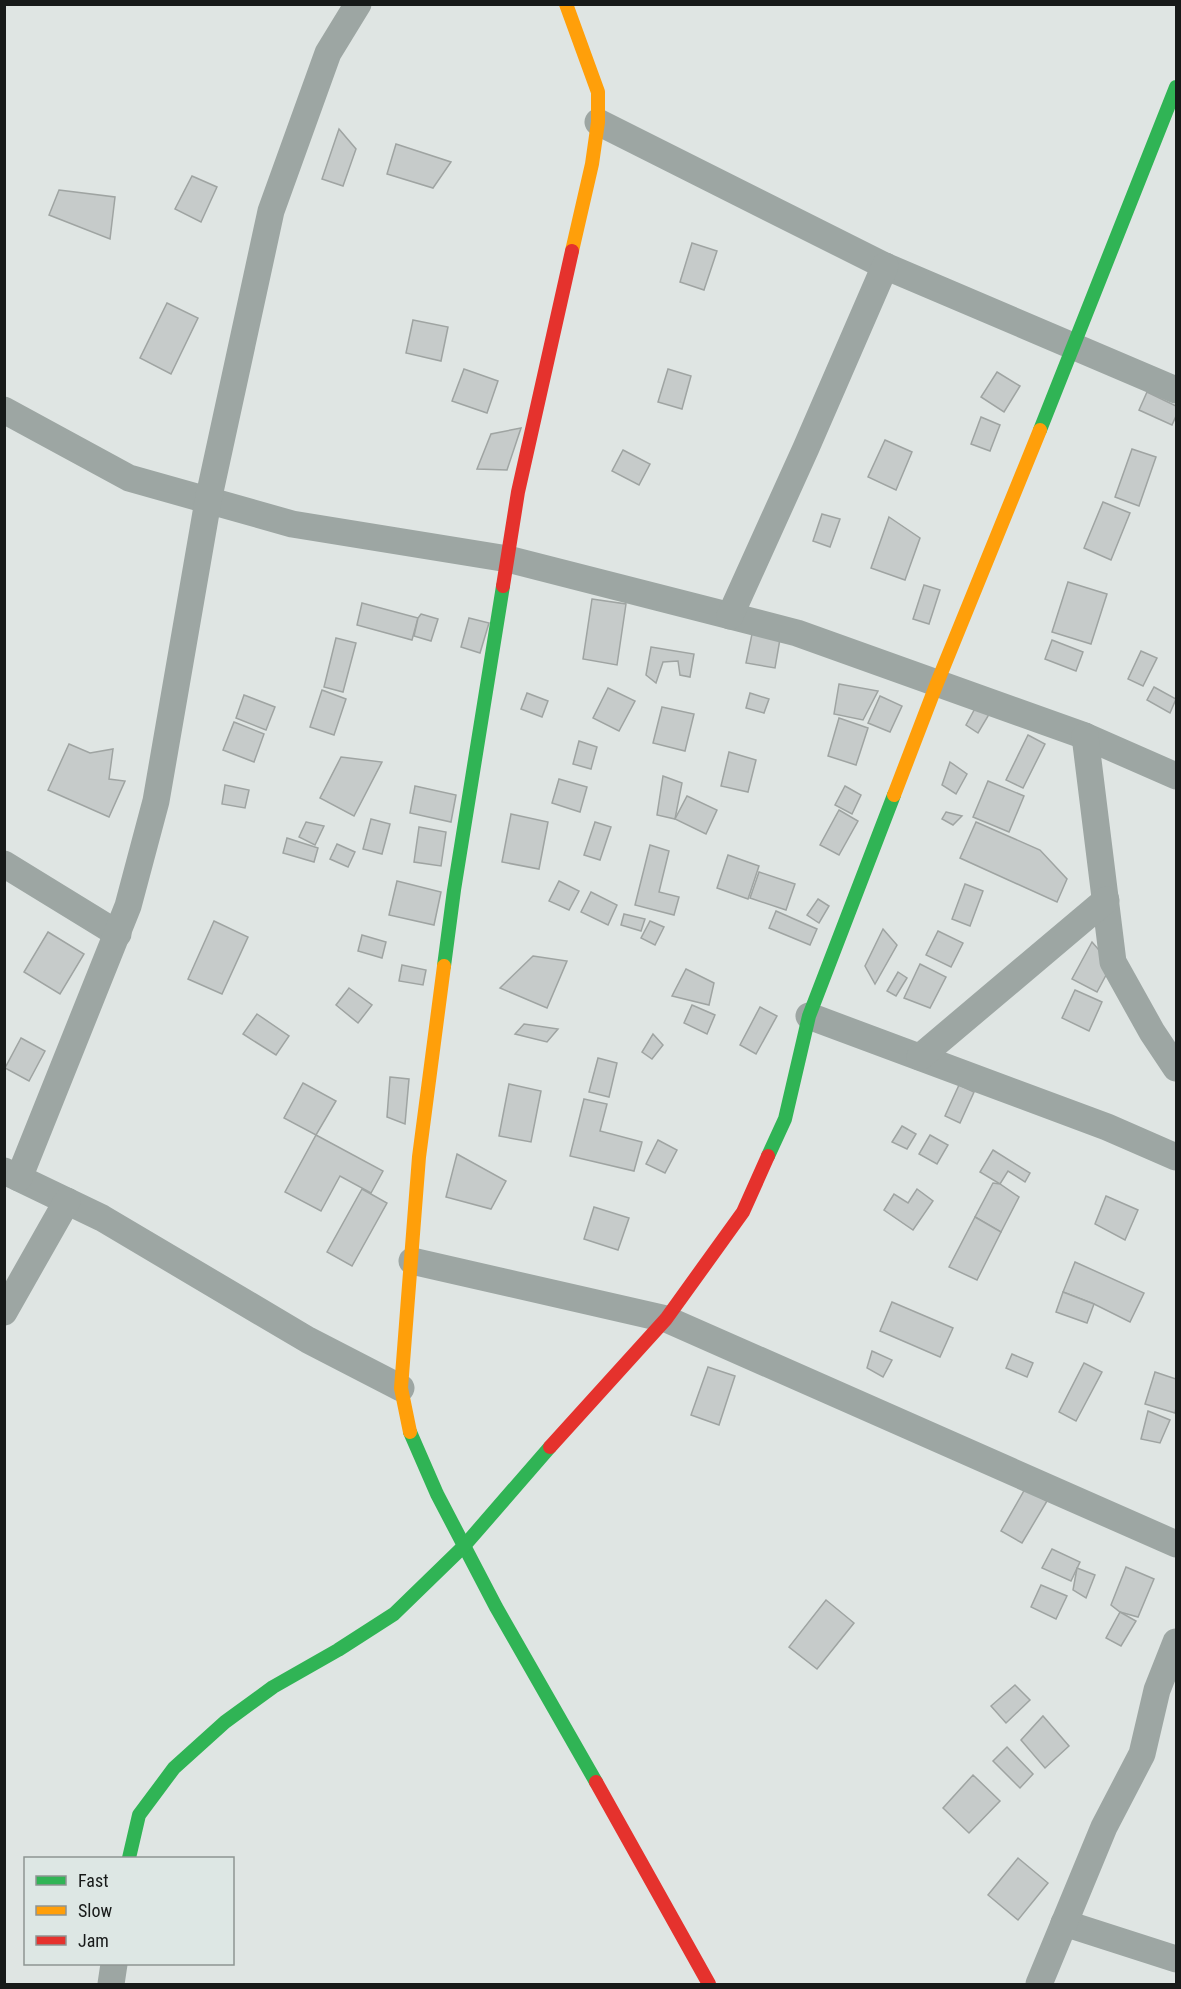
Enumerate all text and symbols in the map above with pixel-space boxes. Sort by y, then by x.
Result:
legend [24,1857,234,1965]
text: Fast [78,1870,109,1891]
text: Slow [78,1900,113,1921]
text: Jam [78,1930,109,1951]

